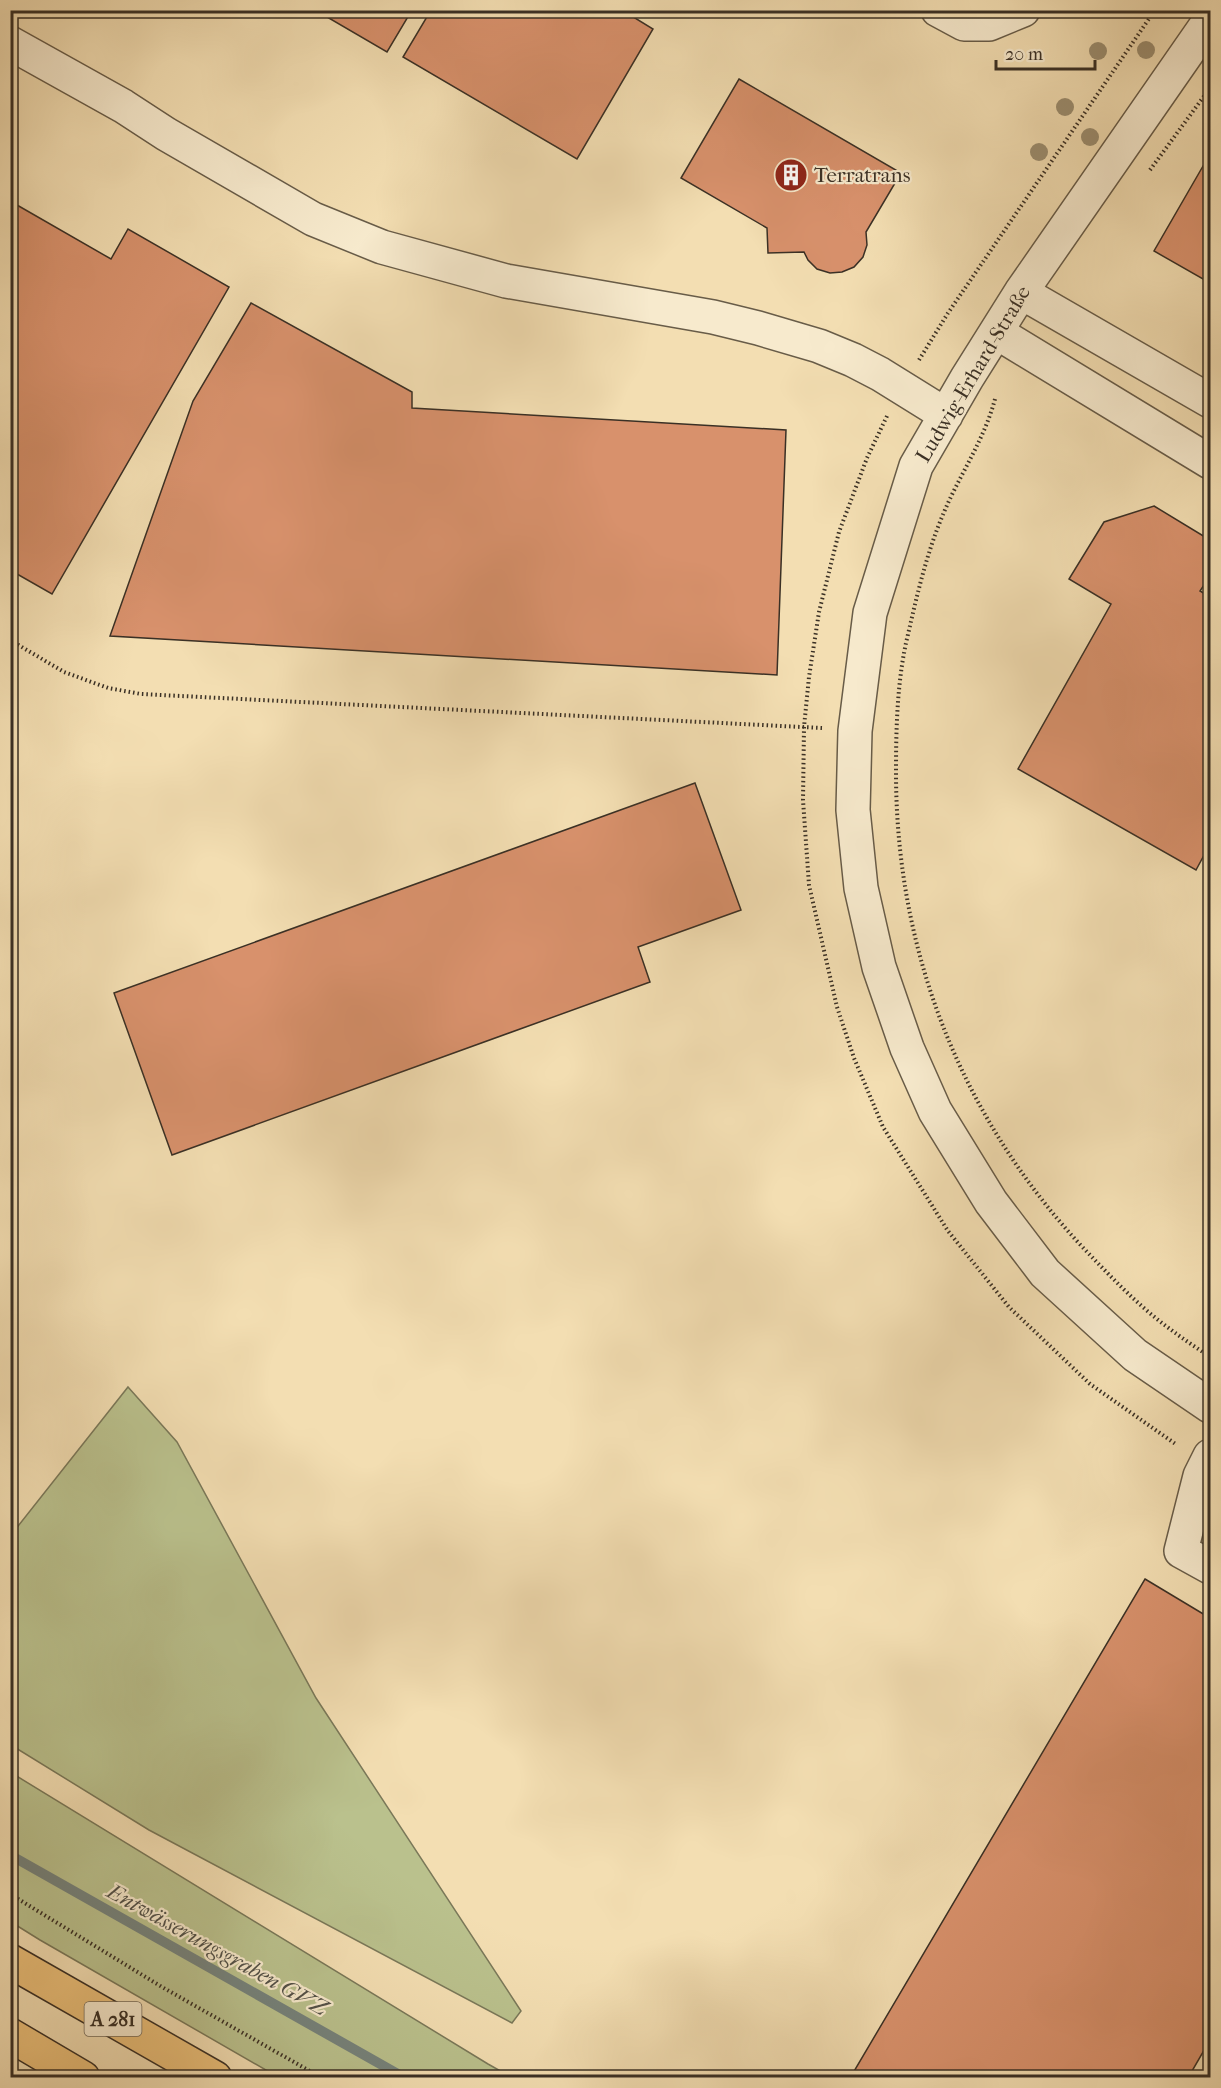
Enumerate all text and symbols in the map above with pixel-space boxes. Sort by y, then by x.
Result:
scale bar [996,33,1095,71]
text: 20 m [1005,44,1043,65]
building icon: Terratrans [773,157,809,193]
place label: Terratrans [814,163,911,187]
street label: Ludwig-Erhard-Straße [911,281,1035,467]
water label: Entwässerungsgraben GVZ [101,1877,335,2023]
road number: A 281 [84,2002,142,2036]

